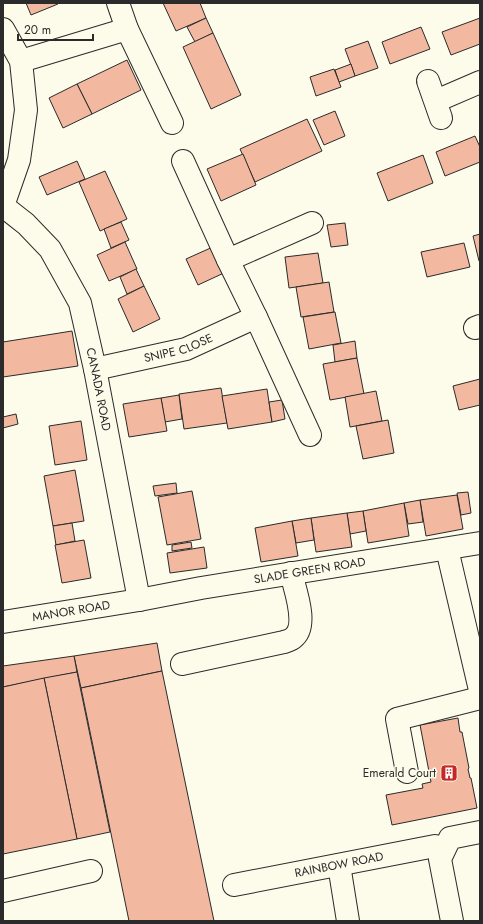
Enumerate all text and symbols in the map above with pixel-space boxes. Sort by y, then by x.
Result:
scale bar [18,16,93,42]
text: 20 m [24,21,51,39]
street label: SNIPE CLOSE [142,329,216,367]
street label: CANADA ROAD [81,346,116,433]
street label: SLADE GREEN ROAD [253,553,367,588]
street label: MANOR ROAD [31,596,111,626]
building icon: Emerald Court [439,763,459,783]
place label: Emerald Court [363,764,436,782]
street label: RAINBOW ROAD [293,847,385,882]

